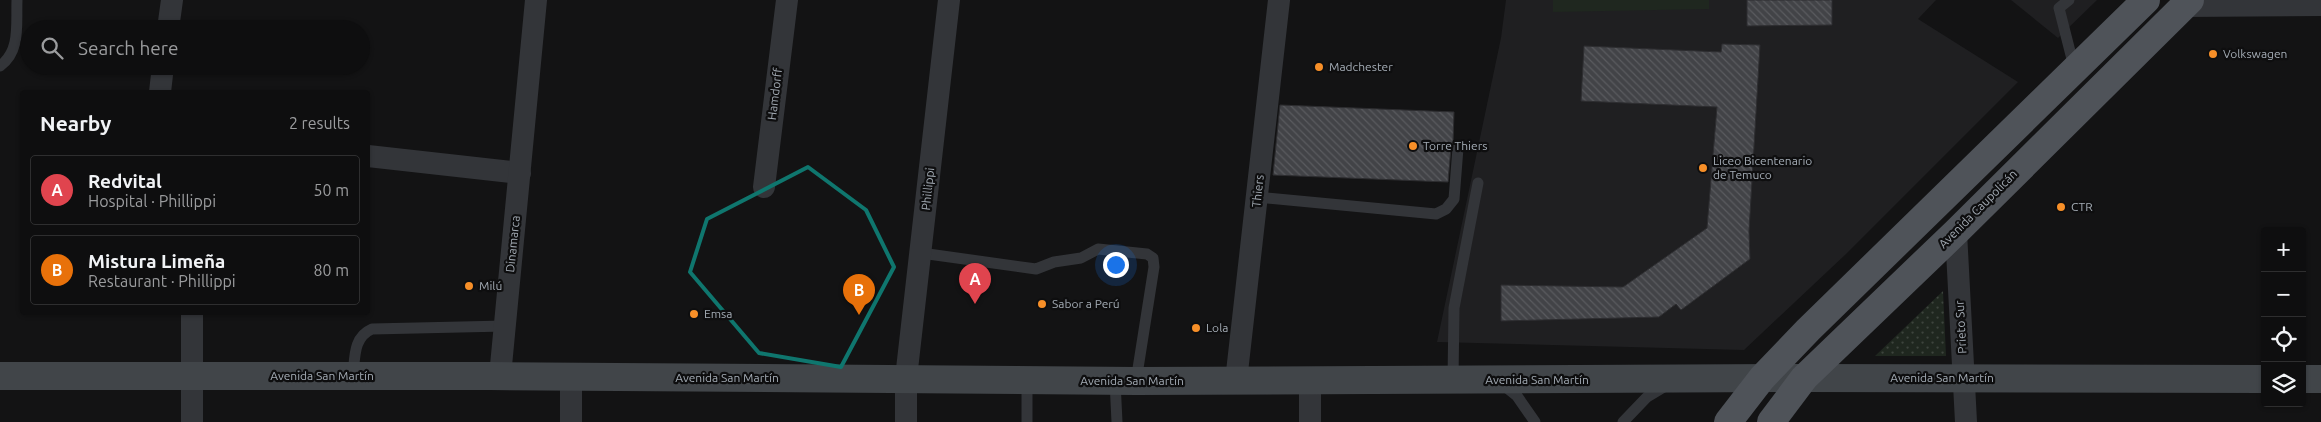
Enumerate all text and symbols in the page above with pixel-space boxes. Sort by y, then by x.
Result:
search box [20,20,370,75]
icon: search [38,34,66,62]
text: Search here [78,37,178,59]
place label: Volkswagen [2223,47,2287,60]
marker: Volkswagen [2207,48,2219,60]
place label: Madchester [1329,60,1393,73]
marker: Madchester [1313,61,1325,73]
street label: Hamdorff [765,66,784,121]
text: Nearby [40,111,111,135]
text: 2 results [289,114,350,132]
place label: Torre Thiers [1423,139,1487,152]
marker: Torre Thiers [1407,140,1419,152]
place label: Liceo Bicentenario de Temuco [1713,154,1812,181]
marker: Liceo Bicentenario de Temuco [1697,162,1709,174]
street label: Phillippi [919,167,936,211]
street label: Avenida Caupolicán [1936,167,2019,250]
text: Redvital [88,170,162,192]
street label: Thiers [1249,174,1266,208]
text: A [51,181,63,199]
text: 50 m [313,181,349,199]
text: Hospital · Phillippi [88,192,216,210]
place label: CTR [2071,200,2093,213]
marker: CTR [2055,201,2067,213]
street label: Dinamarca [503,215,522,273]
map controls [2261,227,2306,407]
button: + [2261,227,2306,272]
text: Mistura Limeña [88,250,225,272]
your location [1103,252,1129,278]
text: B [52,261,62,279]
text: 80 m [313,261,349,279]
pin: A [959,263,991,304]
text: Restaurant · Phillippi [88,272,236,290]
button: − [2261,272,2306,317]
pin: B [843,274,875,315]
place label: Milú [479,279,502,292]
marker: Milú [463,280,475,292]
place label: Sabor a Perú [1052,297,1120,310]
marker: Sabor a Perú [1036,298,1048,310]
street label: Prieto Sur [1953,300,1968,354]
place label: Emsa [704,307,732,320]
marker: Emsa [688,308,700,320]
button: locate [2261,317,2306,362]
place label: Lola [1206,321,1228,334]
marker: Lola [1190,322,1202,334]
button: layers [2261,362,2306,407]
street label: Avenida San Martín [270,369,374,382]
street label: Avenida San Martín [675,371,779,384]
street label: Avenida San Martín [1890,371,1994,384]
street label: Avenida San Martín [1485,373,1589,386]
street label: Avenida San Martín [1080,374,1184,387]

